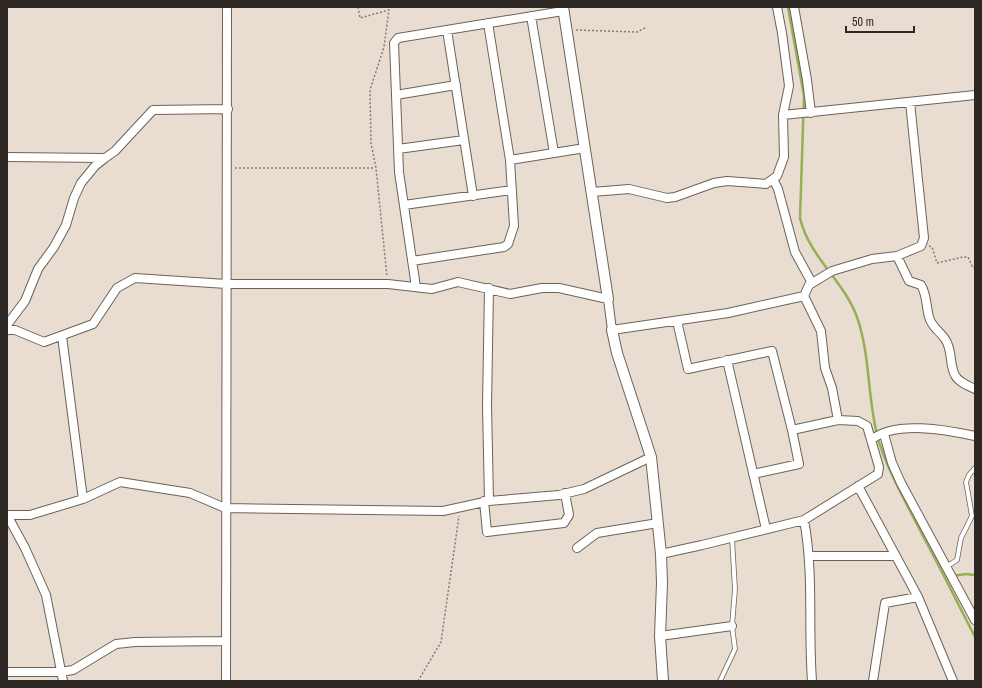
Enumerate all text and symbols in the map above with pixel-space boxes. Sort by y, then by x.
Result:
scale bar [846,8,914,34]
text: 50 m [852,14,874,30]

